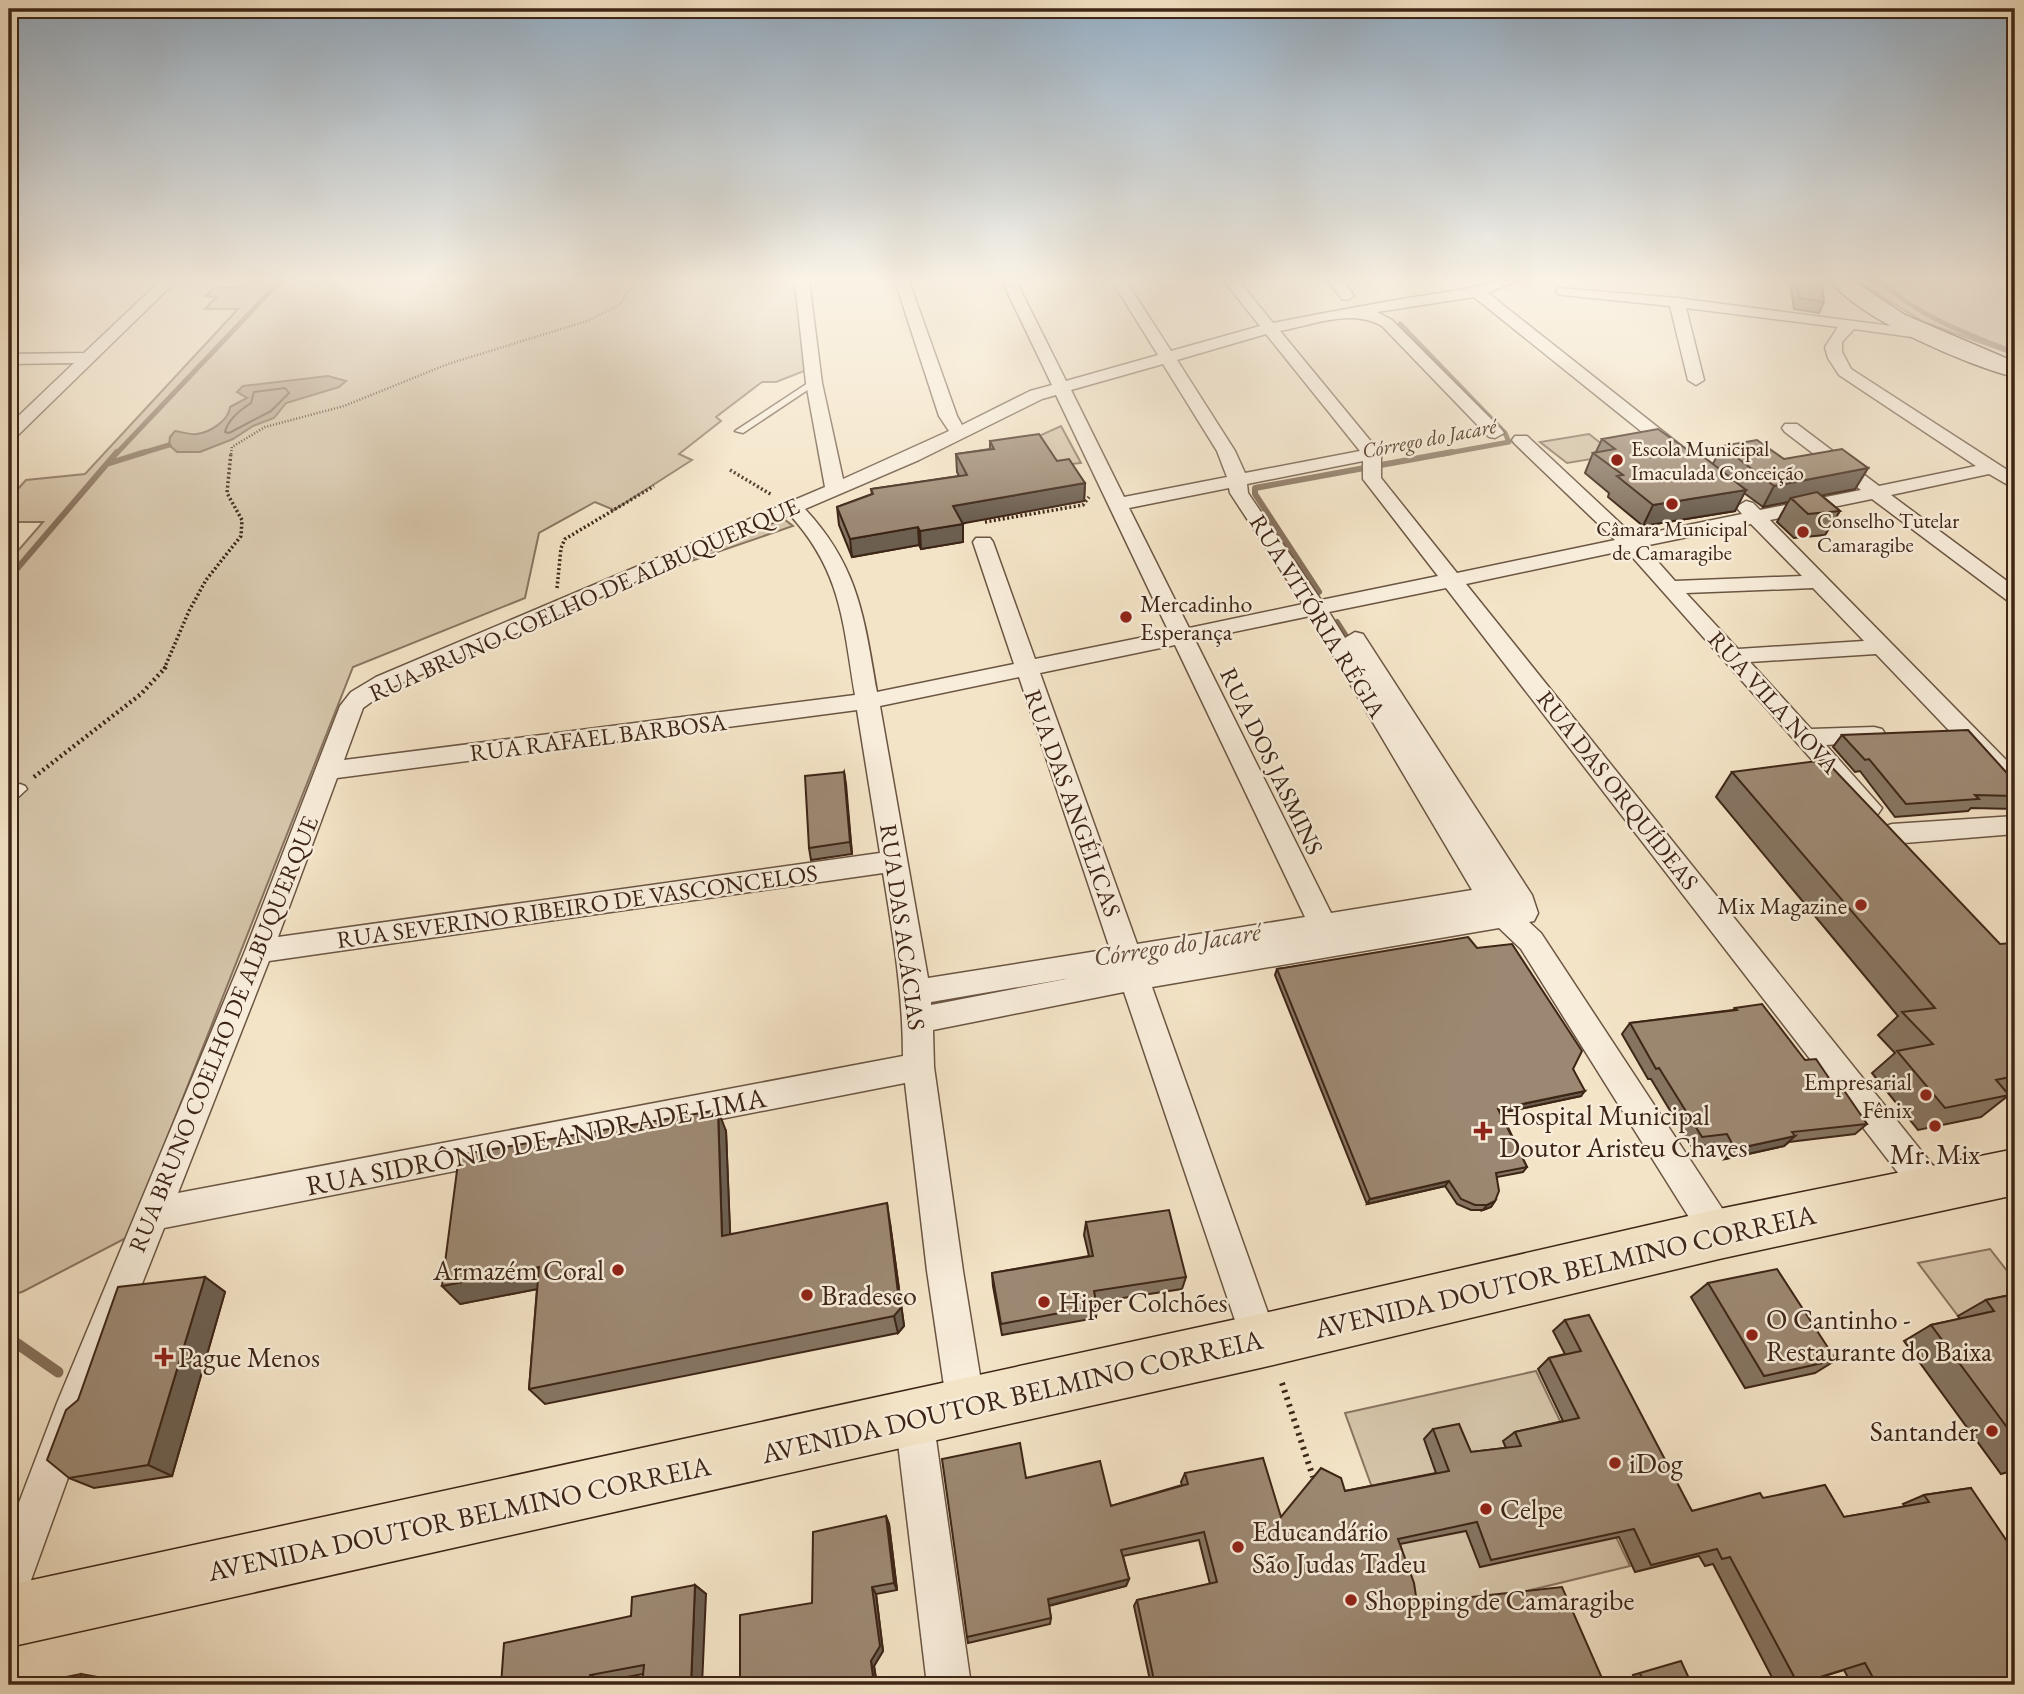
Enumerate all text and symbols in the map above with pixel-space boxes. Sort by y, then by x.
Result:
water label: Córrego do Jacaré [1360,411,1500,464]
place label: Escola Municipal Imaculada Conceição [1631,435,1804,486]
marker: Escola Municipal Imaculada Conceição [1609,452,1625,468]
street label: RUA BRUNO COELHO DE ALBUQUERQUE [364,490,804,708]
marker: Câmara Municipal de Camaragibe [1664,496,1680,512]
place label: Conselho Tutelar Camaragibe [1817,507,1959,558]
street label: RUA VITÓRIA RÉGIA [1243,509,1393,724]
place label: Câmara Municipal de Camaragibe [1596,515,1748,566]
marker: Conselho Tutelar Camaragibe [1795,524,1811,540]
place label: Mercadinho Esperança [1140,588,1253,647]
marker: Mercadinho Esperança [1118,609,1134,625]
street label: RUA VILA NOVA [1702,624,1847,780]
street label: RUA DOS JASMINS [1213,662,1331,860]
street label: RUA DAS ORQUÍDEAS [1530,684,1706,896]
street label: RUA DAS ANGÉLICAS [1017,685,1129,921]
street label: RUA RAFAEL BARBOSA [468,706,728,768]
street label: RUA BRUNO COELHO DE ALBUQUERQUE [121,811,325,1257]
street label: RUA DAS ACÁCIAS [873,822,933,1032]
street label: RUA SEVERINO RIBEIRO DE VASCONCELOS [335,857,819,955]
place label: Mix Magazine [1717,890,1847,921]
marker: Mix Magazine [1853,897,1869,913]
water label: Córrego do Jacaré [1091,914,1265,974]
place label: Empresarial Fênix [1803,1066,1913,1125]
street label: RUA SIDRÔNIO DE ANDRADE LIMA [303,1079,770,1203]
marker: Empresarial Fênix [1918,1087,1934,1103]
place label: Hospital Municipal Doutor Aristeu Chaves [1499,1097,1747,1165]
marker: Mr. Mix [1927,1118,1943,1134]
marker: Hospital Municipal Doutor Aristeu Chaves [1473,1121,1493,1141]
place label: Mr. Mix [1890,1136,1980,1172]
street label: AVENIDA DOUTOR BELMINO CORREIA [1310,1196,1820,1347]
place label: Armazém Coral [432,1252,604,1288]
marker: Armazém Coral [610,1262,626,1278]
place label: Bradesco [821,1277,917,1313]
place label: Hiper Colchões [1058,1284,1228,1320]
marker: Bradesco [799,1287,815,1303]
marker: Hiper Colchões [1036,1294,1052,1310]
place label: O Cantinho - Restaurante do Baixa [1766,1301,1993,1369]
street label: AVENIDA DOUTOR BELMINO CORREIA [757,1321,1267,1472]
marker: O Cantinho - Restaurante do Baixa [1744,1327,1760,1343]
place label: Pague Menos [178,1339,320,1375]
marker: Pague Menos [156,1349,172,1365]
place label: Santander [1870,1413,1979,1449]
marker: Santander [1984,1423,2000,1439]
place label: iDog [1629,1445,1684,1481]
street label: AVENIDA DOUTOR BELMINO CORREIA [203,1447,715,1589]
marker: iDog [1607,1455,1623,1471]
place label: Celpe [1500,1491,1563,1527]
marker: Celpe [1478,1501,1494,1517]
place label: Educandário São Judas Tadeu [1252,1513,1427,1581]
marker: Educandário São Judas Tadeu [1230,1539,1246,1555]
place label: Shopping de Camaragibe [1365,1582,1634,1618]
marker: Shopping de Camaragibe [1343,1592,1359,1608]

